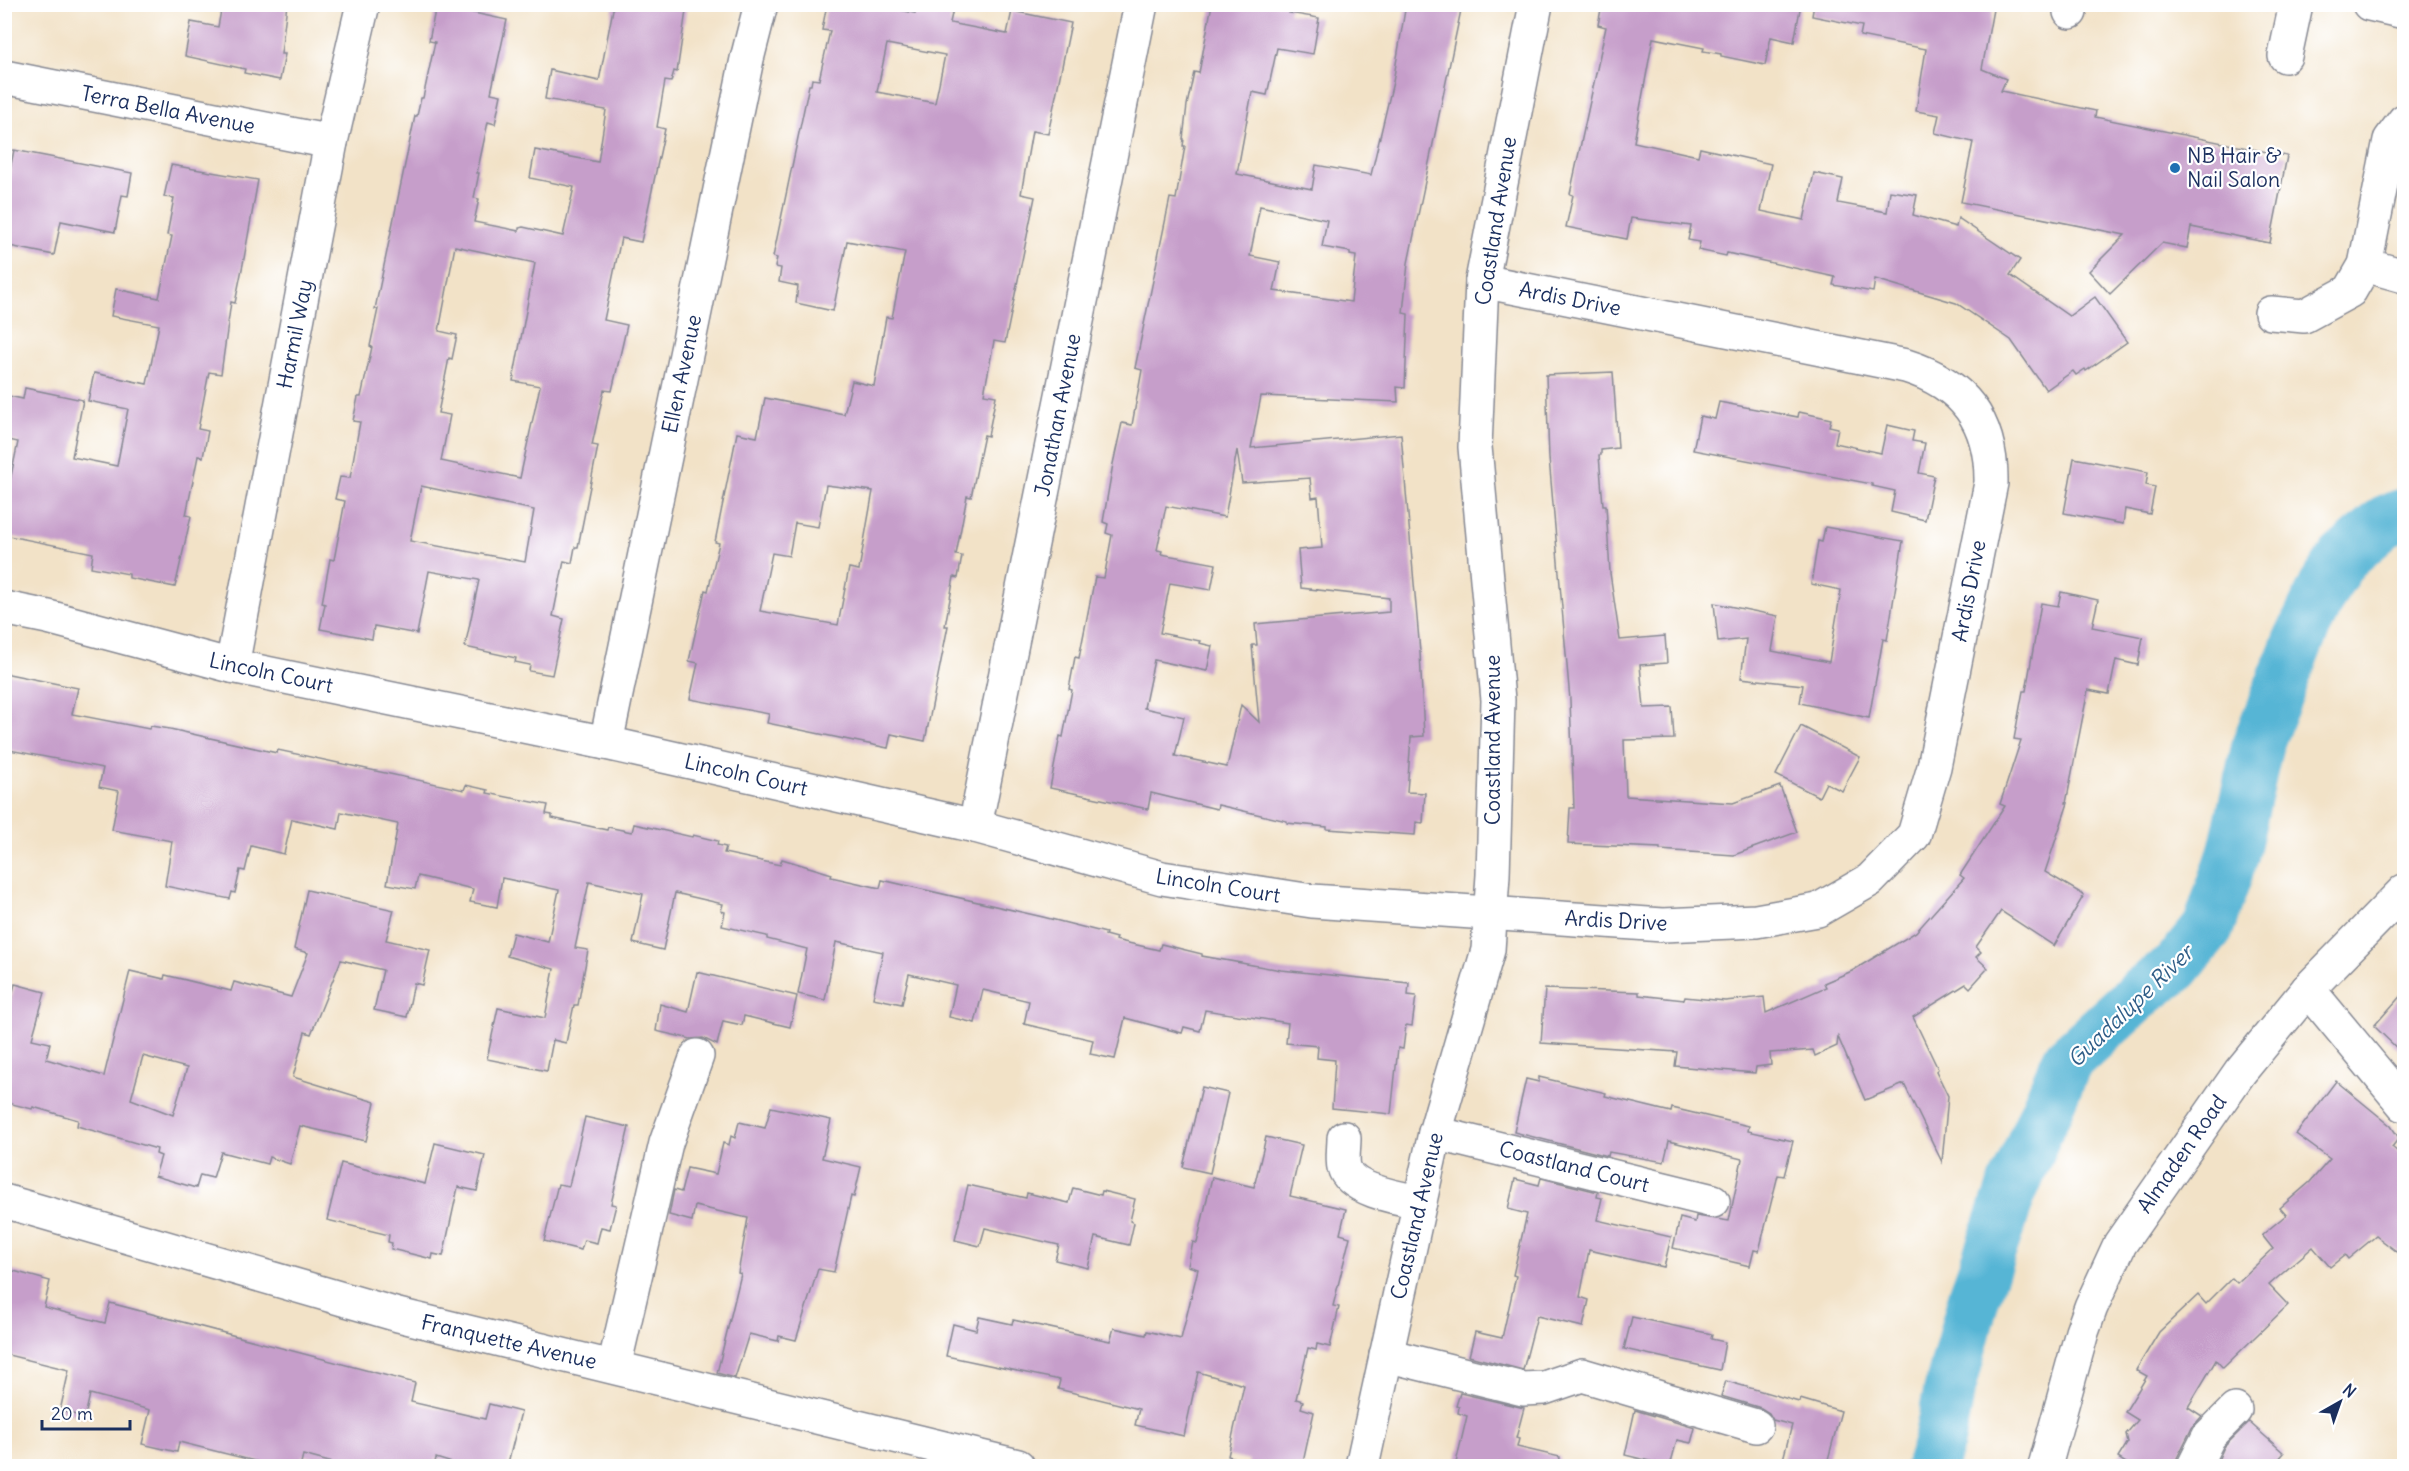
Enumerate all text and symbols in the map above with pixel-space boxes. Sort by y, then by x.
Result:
street label: Terra Bella Avenue [79,79,257,140]
street label: Coastland Avenue [1469,135,1522,307]
place label: NB Hair & Nail Salon [2187,142,2282,193]
marker: NB Hair & Nail Salon [2168,161,2182,175]
street label: Ardis Drive [1517,275,1623,322]
street label: Harmil Way [271,277,318,391]
street label: Ellen Avenue [656,312,707,436]
street label: Jonathan Avenue [1028,331,1087,499]
street label: Ardis Drive [1945,538,1992,644]
street label: Lincoln Court [207,646,335,699]
street label: Coastland Avenue [1479,655,1506,825]
street label: Lincoln Court [682,747,810,802]
street label: Lincoln Court [1154,862,1282,909]
street label: Ardis Drive [1564,904,1668,937]
water label: Guadalupe River [2061,937,2201,1073]
street label: Almaden Road [2131,1089,2232,1218]
street label: Coastland Avenue [1384,1130,1449,1302]
street label: Coastland Court [1496,1135,1652,1198]
street label: Franquette Avenue [419,1308,599,1375]
north arrow [2310,1372,2370,1432]
text: N [2339,1379,2360,1402]
scale bar [42,1393,130,1431]
text: 20 m [51,1402,93,1425]

